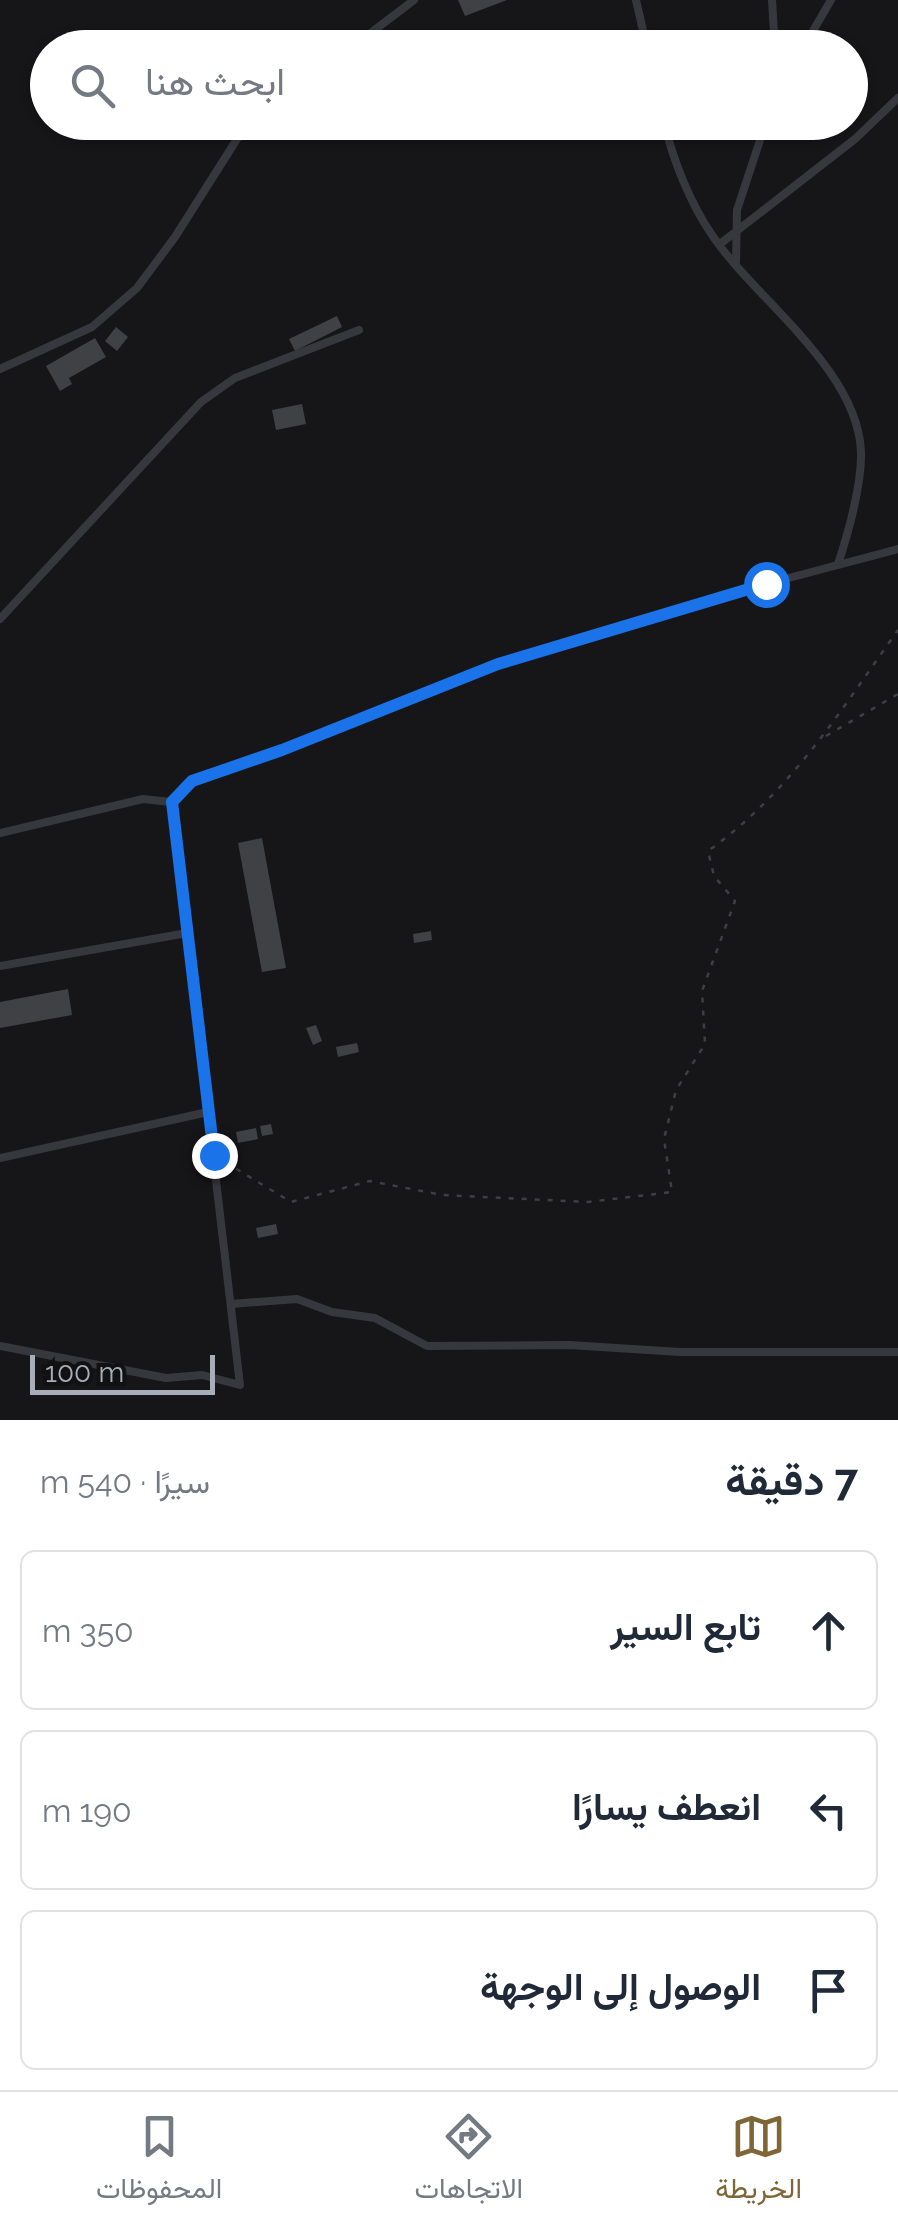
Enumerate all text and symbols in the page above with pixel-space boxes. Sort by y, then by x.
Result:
search box [30,30,868,140]
icon: search [65,58,120,113]
text: ابحث هنا [145,59,285,104]
route start [744,562,790,608]
route end [192,1133,238,1179]
scale bar [30,1350,215,1394]
text: 100 m [45,1356,124,1389]
text: 7 دقيقة [725,1456,858,1505]
text: سيرًا · 540 m [40,1463,210,1500]
icon: ahead [801,1603,856,1658]
text: تابع السير [610,1604,761,1649]
text: 350 m [42,1612,134,1649]
icon: left [801,1783,856,1838]
text: انعطف يسارًا [572,1784,761,1829]
text: 190 m [42,1792,132,1829]
icon: arrive [801,1963,856,2018]
text: الوصول إلى الوجهة [480,1964,761,2009]
tab: المحفوظات [96,2109,222,2213]
tab: الاتجاهات [414,2109,523,2213]
tab: الخريطة [715,2109,802,2213]

